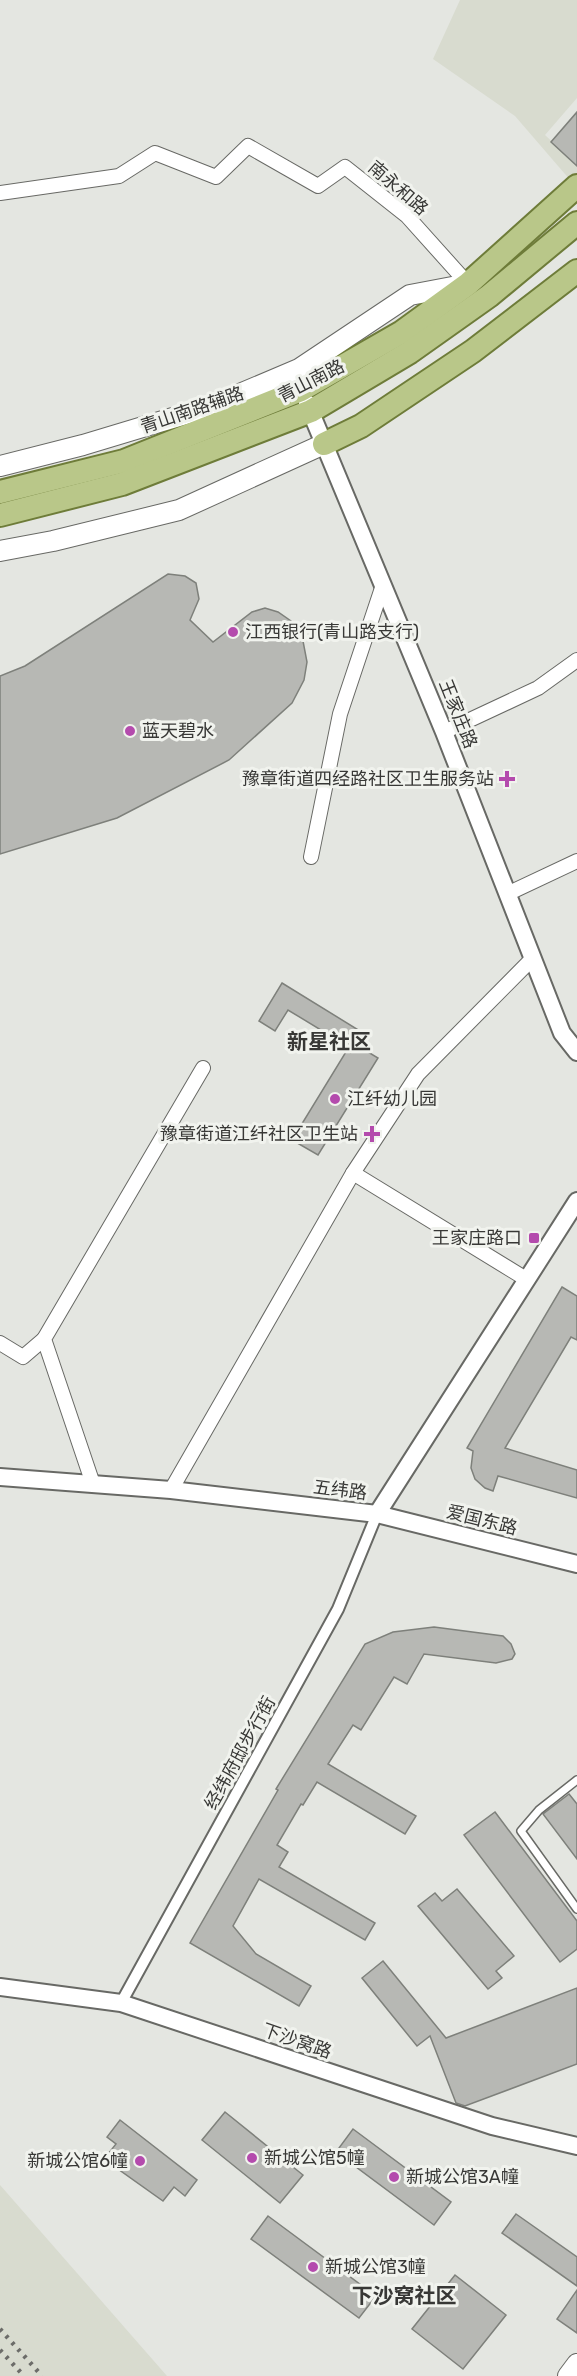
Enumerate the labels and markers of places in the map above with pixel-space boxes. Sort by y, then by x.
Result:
place label: 江西银行(青山路支行) [245,621,419,643]
marker: 江西银行(青山路支行) [226,625,240,639]
place label: 蓝天碧水 [142,720,214,742]
marker: 蓝天碧水 [123,724,137,738]
place label: 豫章街道四经路社区卫生服务站 [242,768,494,790]
marker: 豫章街道四经路社区卫生服务站 [498,770,516,788]
place label: 江纤幼儿园 [347,1088,437,1110]
marker: 江纤幼儿园 [328,1092,342,1106]
place label: 豫章街道江纤社区卫生站 [160,1123,358,1145]
marker: 豫章街道江纤社区卫生站 [363,1125,381,1143]
place label: 王家庄路口 [432,1227,522,1249]
marker: 王家庄路口 [527,1231,541,1245]
place label: 新城公馆5幢 [264,2147,365,2169]
place label: 新城公馆6幢 [27,2150,128,2172]
marker: 新城公馆5幢 [245,2151,259,2165]
marker: 新城公馆6幢 [133,2154,147,2168]
place label: 新城公馆3A幢 [406,2166,519,2188]
marker: 新城公馆3A幢 [387,2170,401,2184]
place label: 新城公馆3幢 [325,2256,426,2278]
marker: 新城公馆3幢 [306,2260,320,2274]

